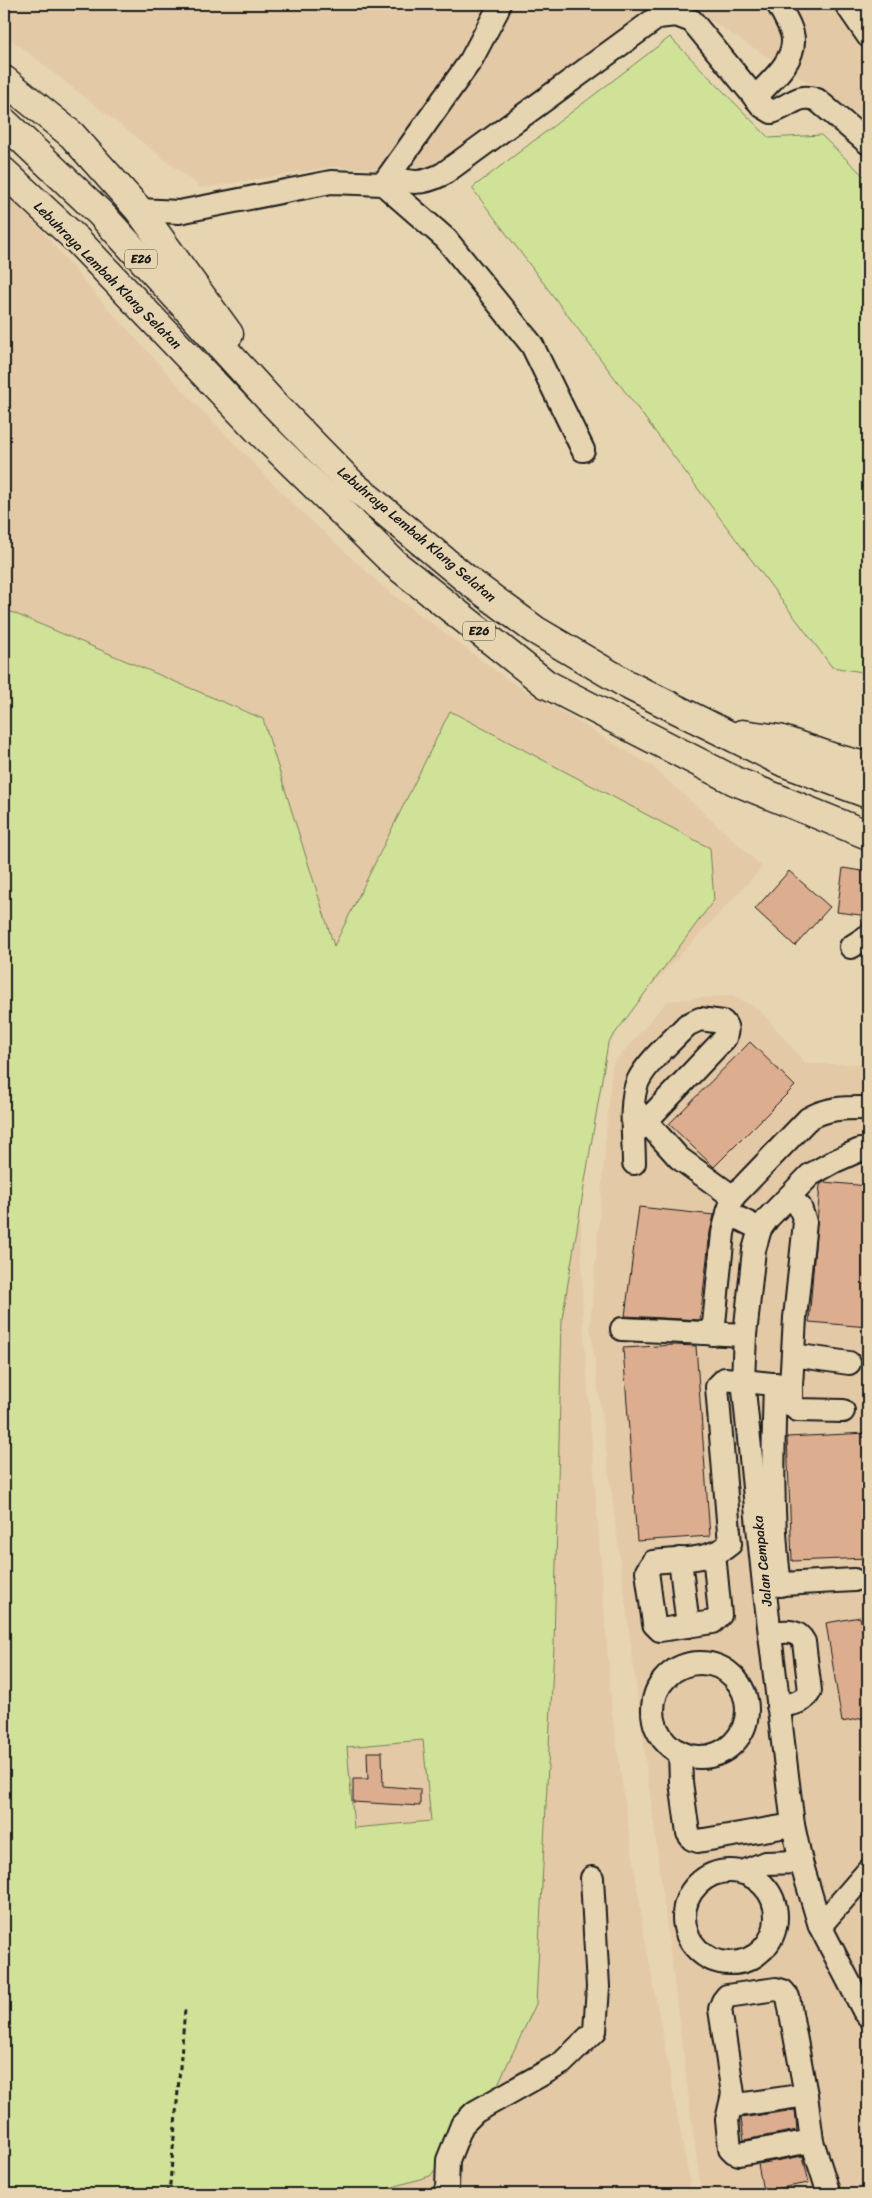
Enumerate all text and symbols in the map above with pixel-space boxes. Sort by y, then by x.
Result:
street label: Lebuhraya Lembah Klang Selatan [27,195,188,356]
road number: E26 [125,250,157,268]
street label: Lebuhraya Lembah Klang Selatan [331,460,502,609]
road number: E26 [463,622,495,640]
street label: Jalan Cempaka [745,1513,780,1608]

